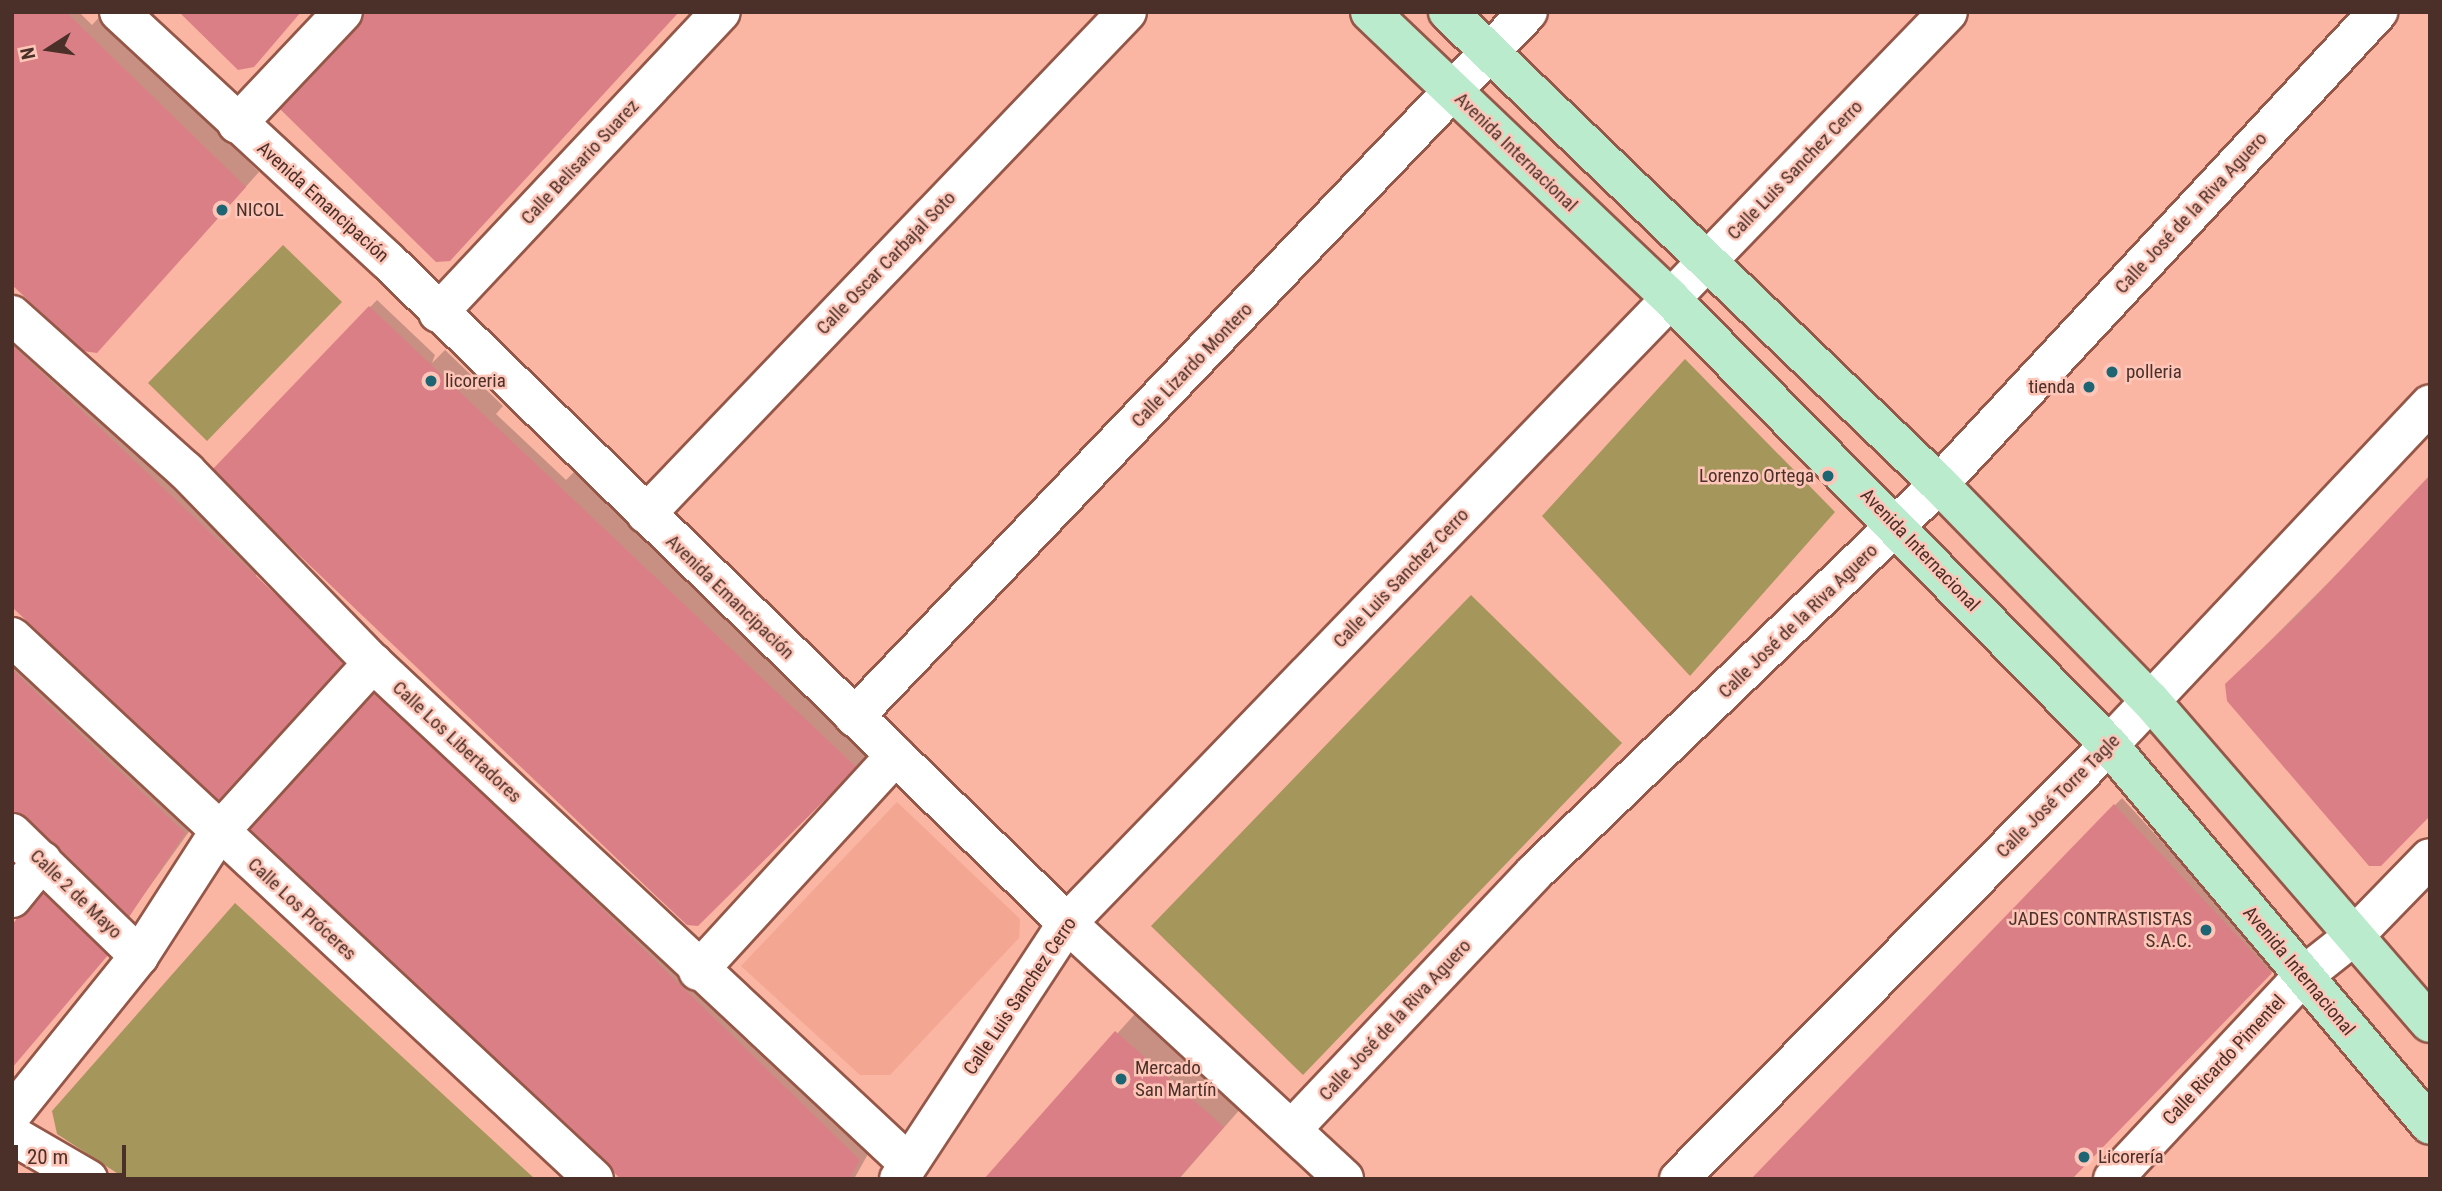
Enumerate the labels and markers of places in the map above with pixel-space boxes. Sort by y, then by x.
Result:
place label: NICOL [236,199,284,221]
marker: NICOL [214,202,230,218]
place label: polleria [2126,361,2182,383]
marker: polleria [2104,364,2120,380]
place label: licoreria [445,370,506,392]
marker: licoreria [423,373,439,389]
place label: tienda [2028,376,2075,398]
marker: tienda [2081,379,2097,395]
place label: Lorenzo Ortega [1699,465,1814,487]
marker: Lorenzo Ortega [1820,468,1836,484]
place label: JADES CONTRASTISTAS S.A.C. [2009,908,2192,952]
marker: JADES CONTRASTISTAS S.A.C. [2198,922,2214,938]
place label: Mercado San Martín [1135,1057,1217,1101]
marker: Mercado San Martín [1113,1071,1129,1087]
place label: Licorería [2098,1146,2164,1168]
marker: Licorería [2076,1149,2092,1165]

